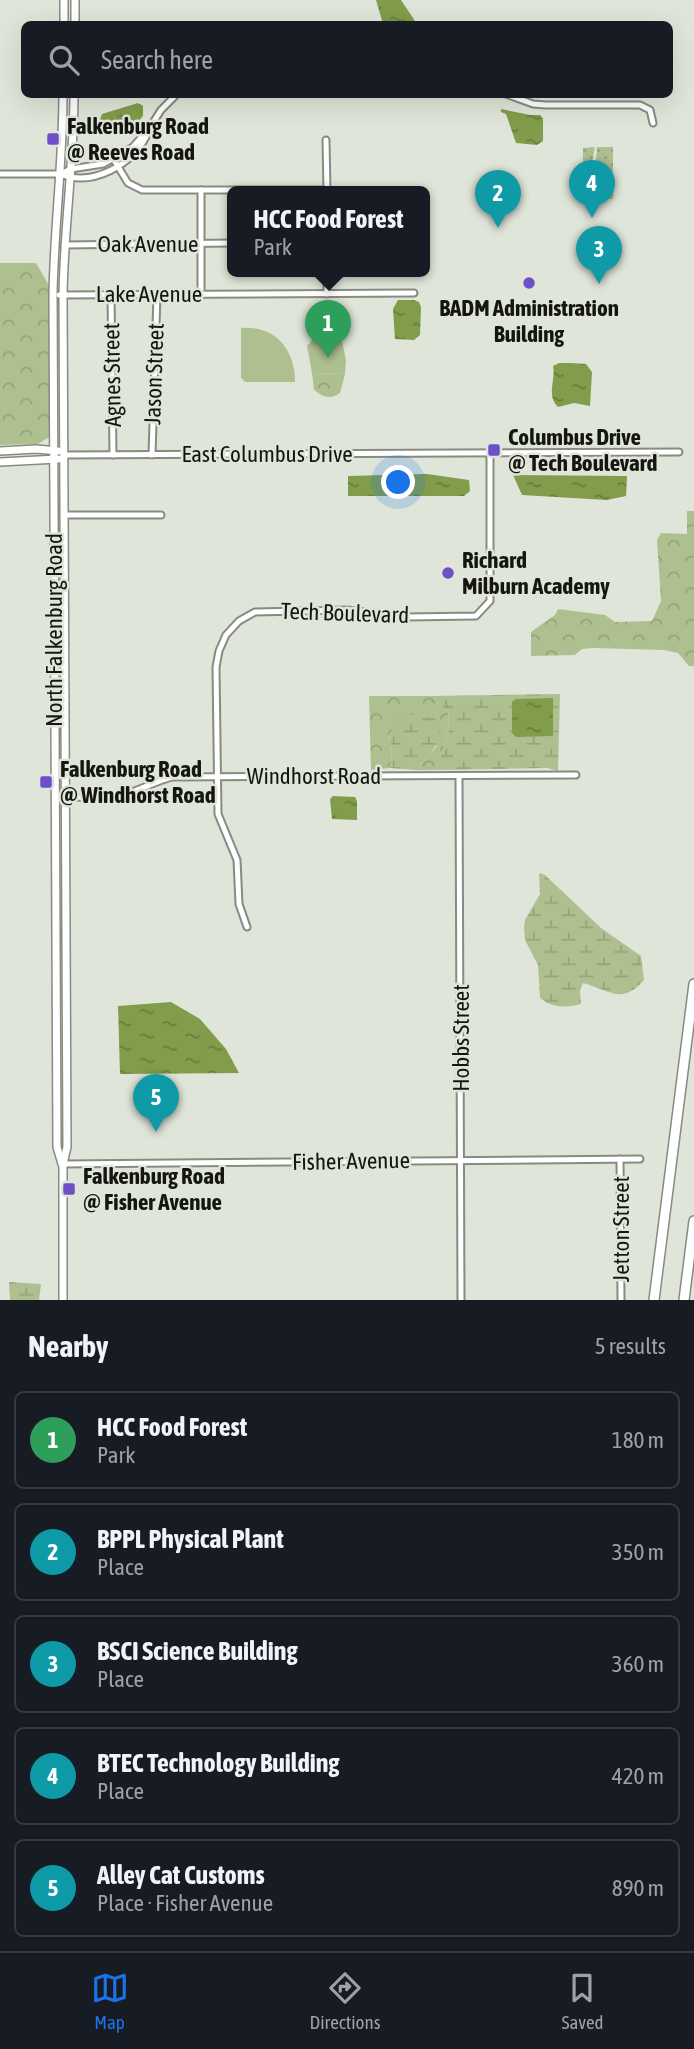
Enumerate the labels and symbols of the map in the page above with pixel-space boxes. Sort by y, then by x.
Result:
place label: Falkenburg Road @ Reeves Road [67,113,209,165]
marker: Falkenburg Road @ Reeves Road [45,131,61,147]
pin: 4 [569,160,615,218]
pin: 2 [475,170,521,228]
pin: 3 [576,226,622,284]
street label: Oak Avenue [97,231,199,257]
marker: BADM Administration Building [521,275,537,291]
street label: Lake Avenue [96,281,202,307]
place label: BADM Administration Building [439,295,619,347]
pin: 1 [305,300,351,358]
street label: Agnes Street [98,323,126,427]
street label: Jason Street [139,323,169,425]
place label: Columbus Drive @ Tech Boulevard [508,424,658,476]
street label: East Columbus Drive [181,441,353,467]
marker: Columbus Drive @ Tech Boulevard [486,442,502,458]
your location [381,465,415,499]
street label: North Falkenburg Road [41,533,67,727]
place label: Richard Milburn Academy [462,547,610,599]
marker: Richard Milburn Academy [440,565,456,581]
street label: Tech Boulevard [280,598,410,628]
place label: Falkenburg Road @ Windhorst Road [60,756,216,808]
street label: Windhorst Road [247,763,381,789]
marker: Falkenburg Road @ Windhorst Road [38,774,54,790]
street label: Hobbs Street [448,984,474,1092]
pin: 5 [133,1074,179,1132]
street label: Fisher Avenue [292,1147,410,1175]
place label: Falkenburg Road @ Fisher Avenue [83,1163,225,1215]
street label: Jetton Street [608,1176,634,1282]
marker: Falkenburg Road @ Fisher Avenue [61,1181,77,1197]

